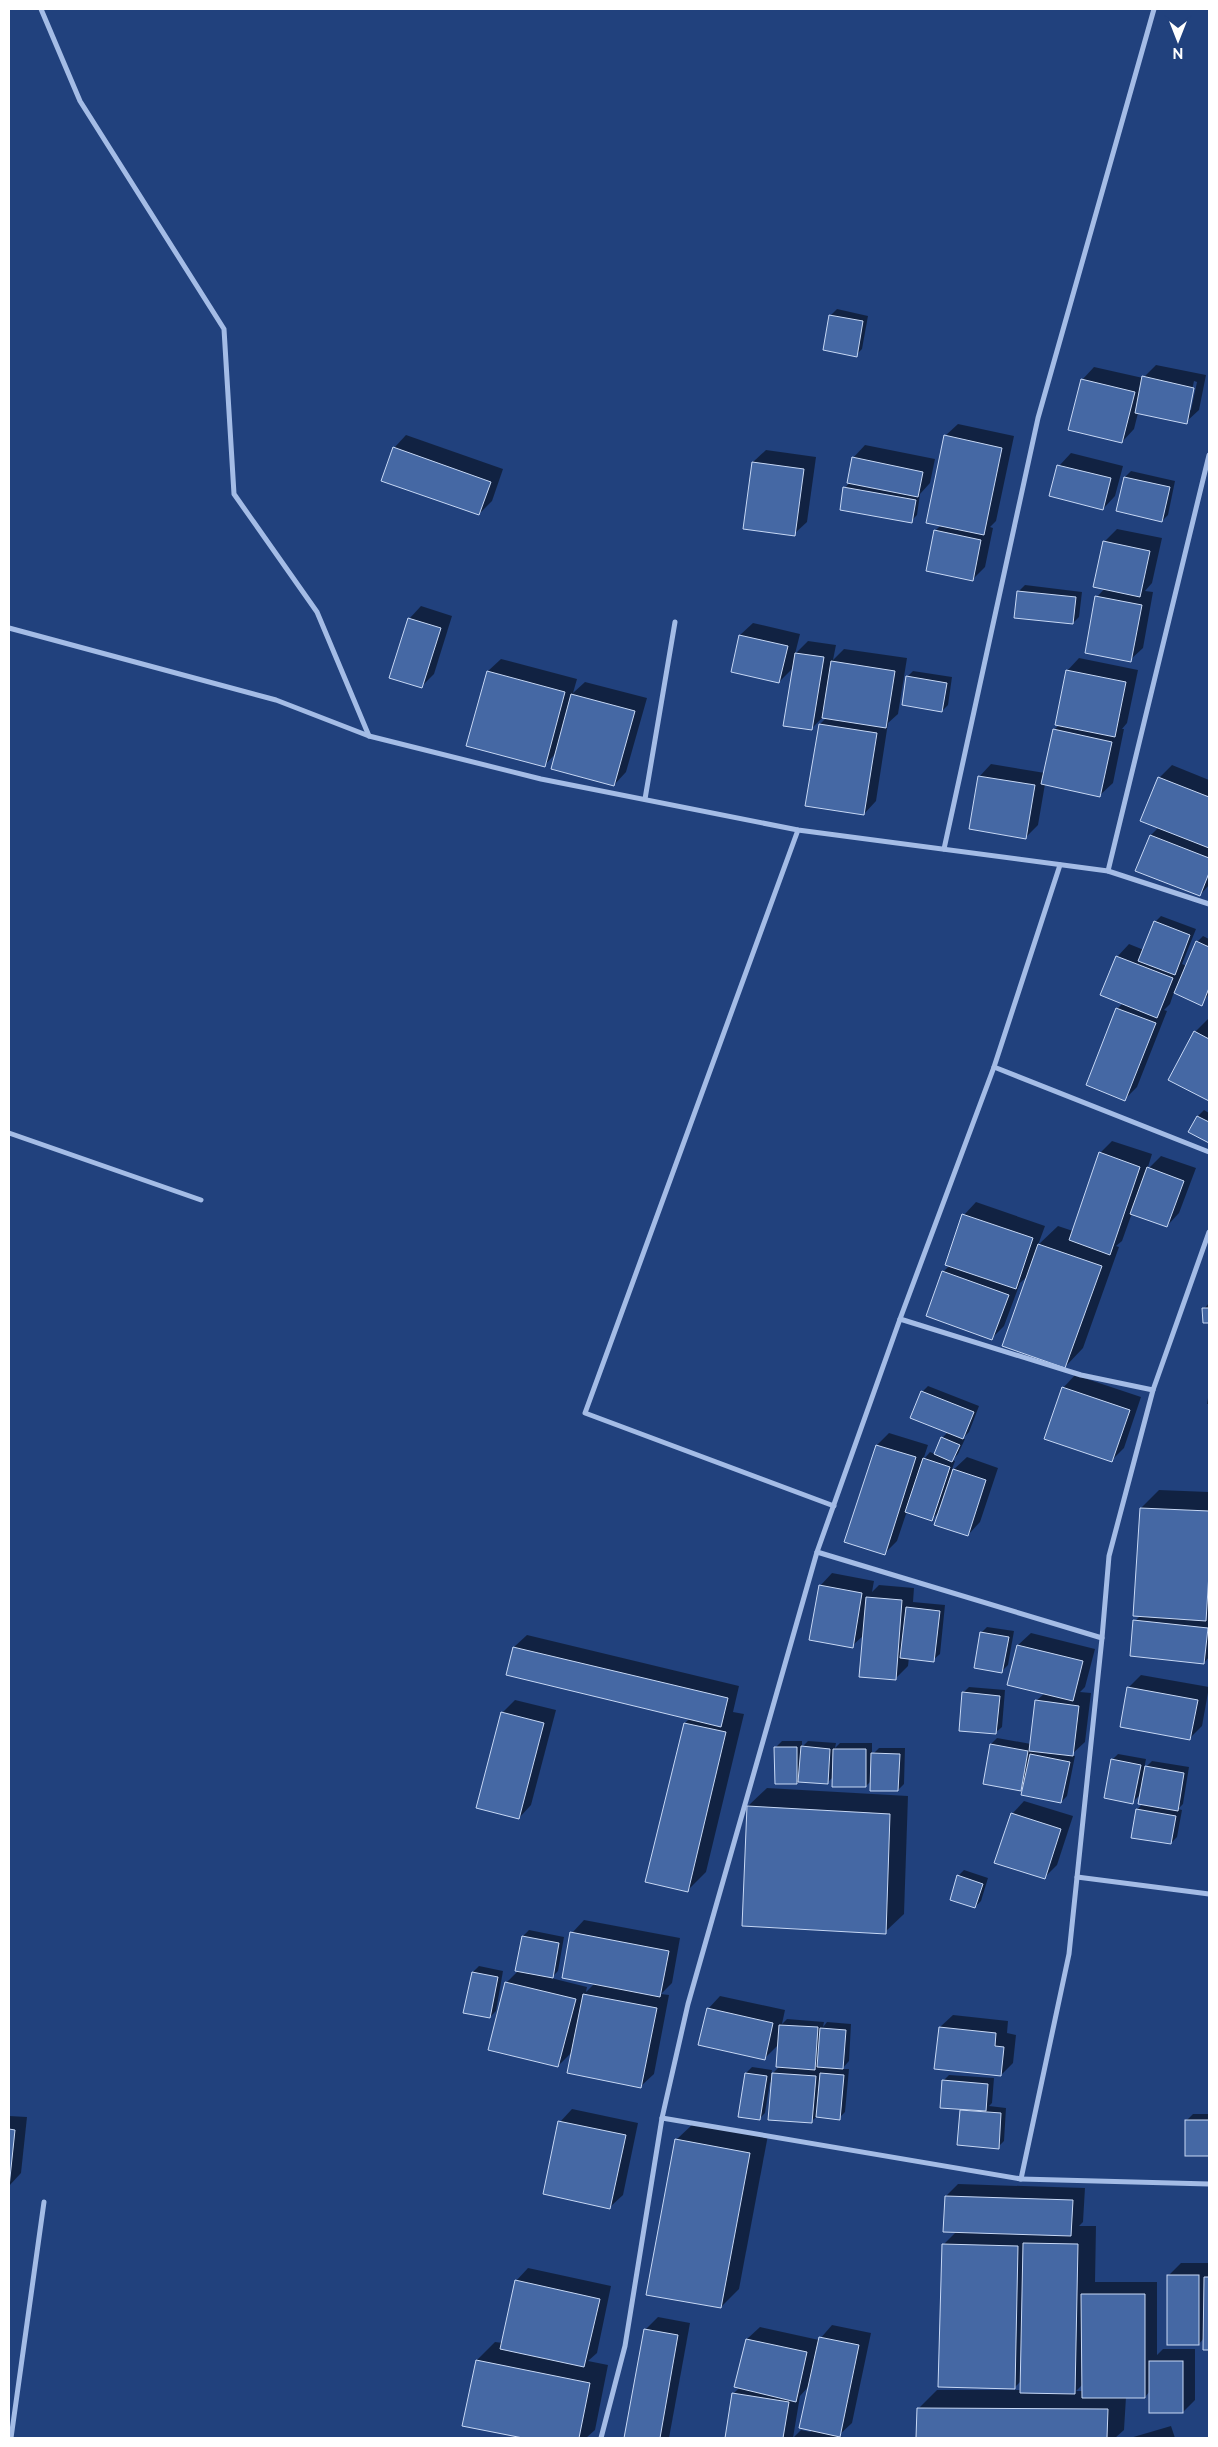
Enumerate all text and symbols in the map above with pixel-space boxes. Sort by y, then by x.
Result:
north arrow [1153,15,1203,65]
text: N [1173,45,1183,61]

